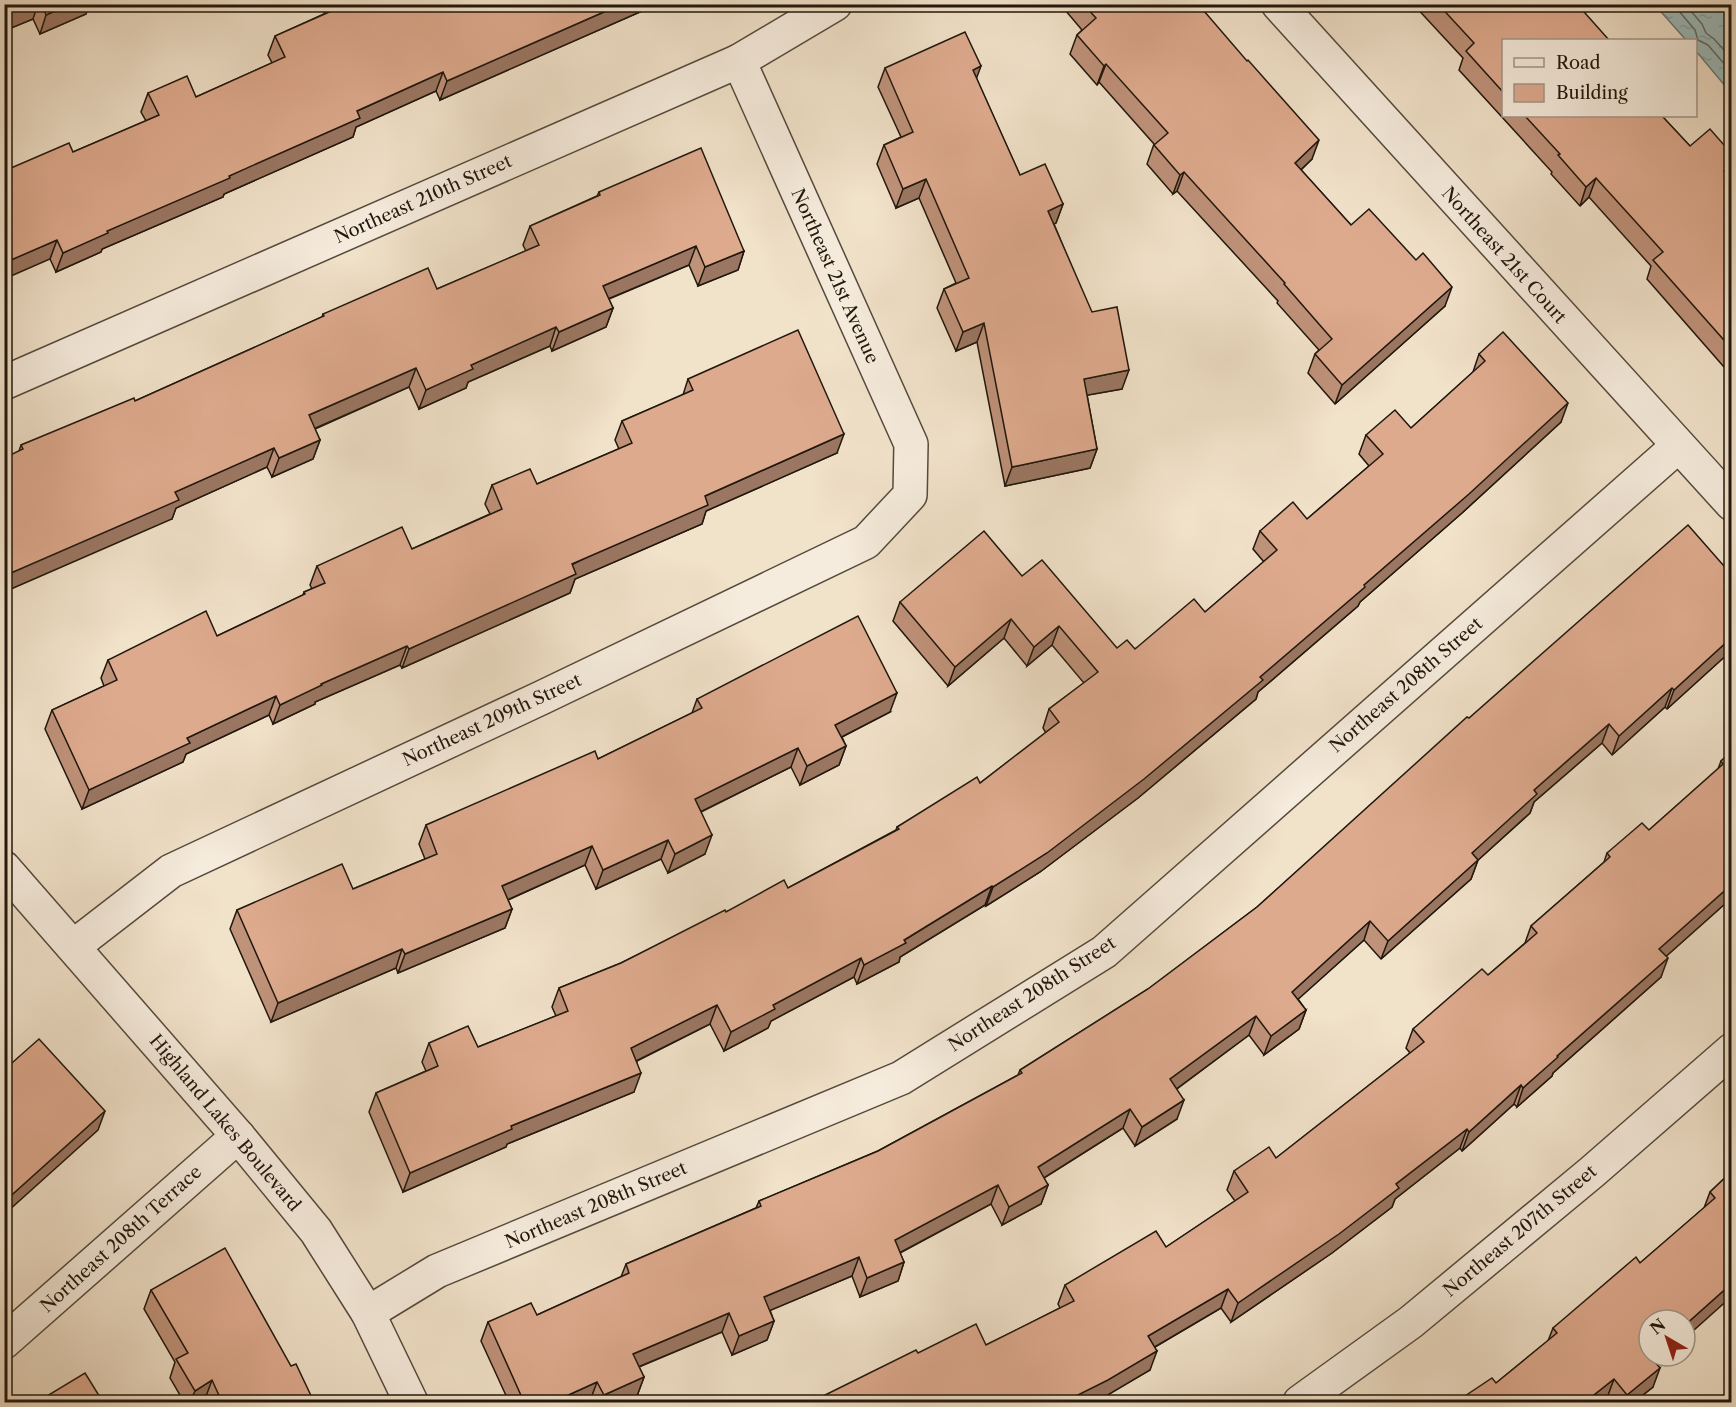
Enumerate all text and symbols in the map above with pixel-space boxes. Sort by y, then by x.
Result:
legend [1502,39,1697,117]
text: Road [1556,52,1601,74]
text: Building [1556,82,1628,104]
street label: Northeast 210th Street [331,150,516,248]
street label: Northeast 21st Court [1437,182,1571,328]
street label: Northeast 21st Avenue [786,185,884,367]
street label: Northeast 208th Street [1325,612,1487,757]
street label: Northeast 209th Street [399,669,586,771]
street label: Northeast 208th Street [944,931,1120,1056]
street label: Highland Lakes Boulevard [145,1030,305,1216]
street label: Northeast 208th Street [502,1157,691,1253]
street label: Northeast 207th Street [1439,1160,1602,1302]
street label: Northeast 208th Terrace [36,1161,206,1317]
north arrow [1637,1308,1697,1368]
text: N [1646,1314,1669,1338]

